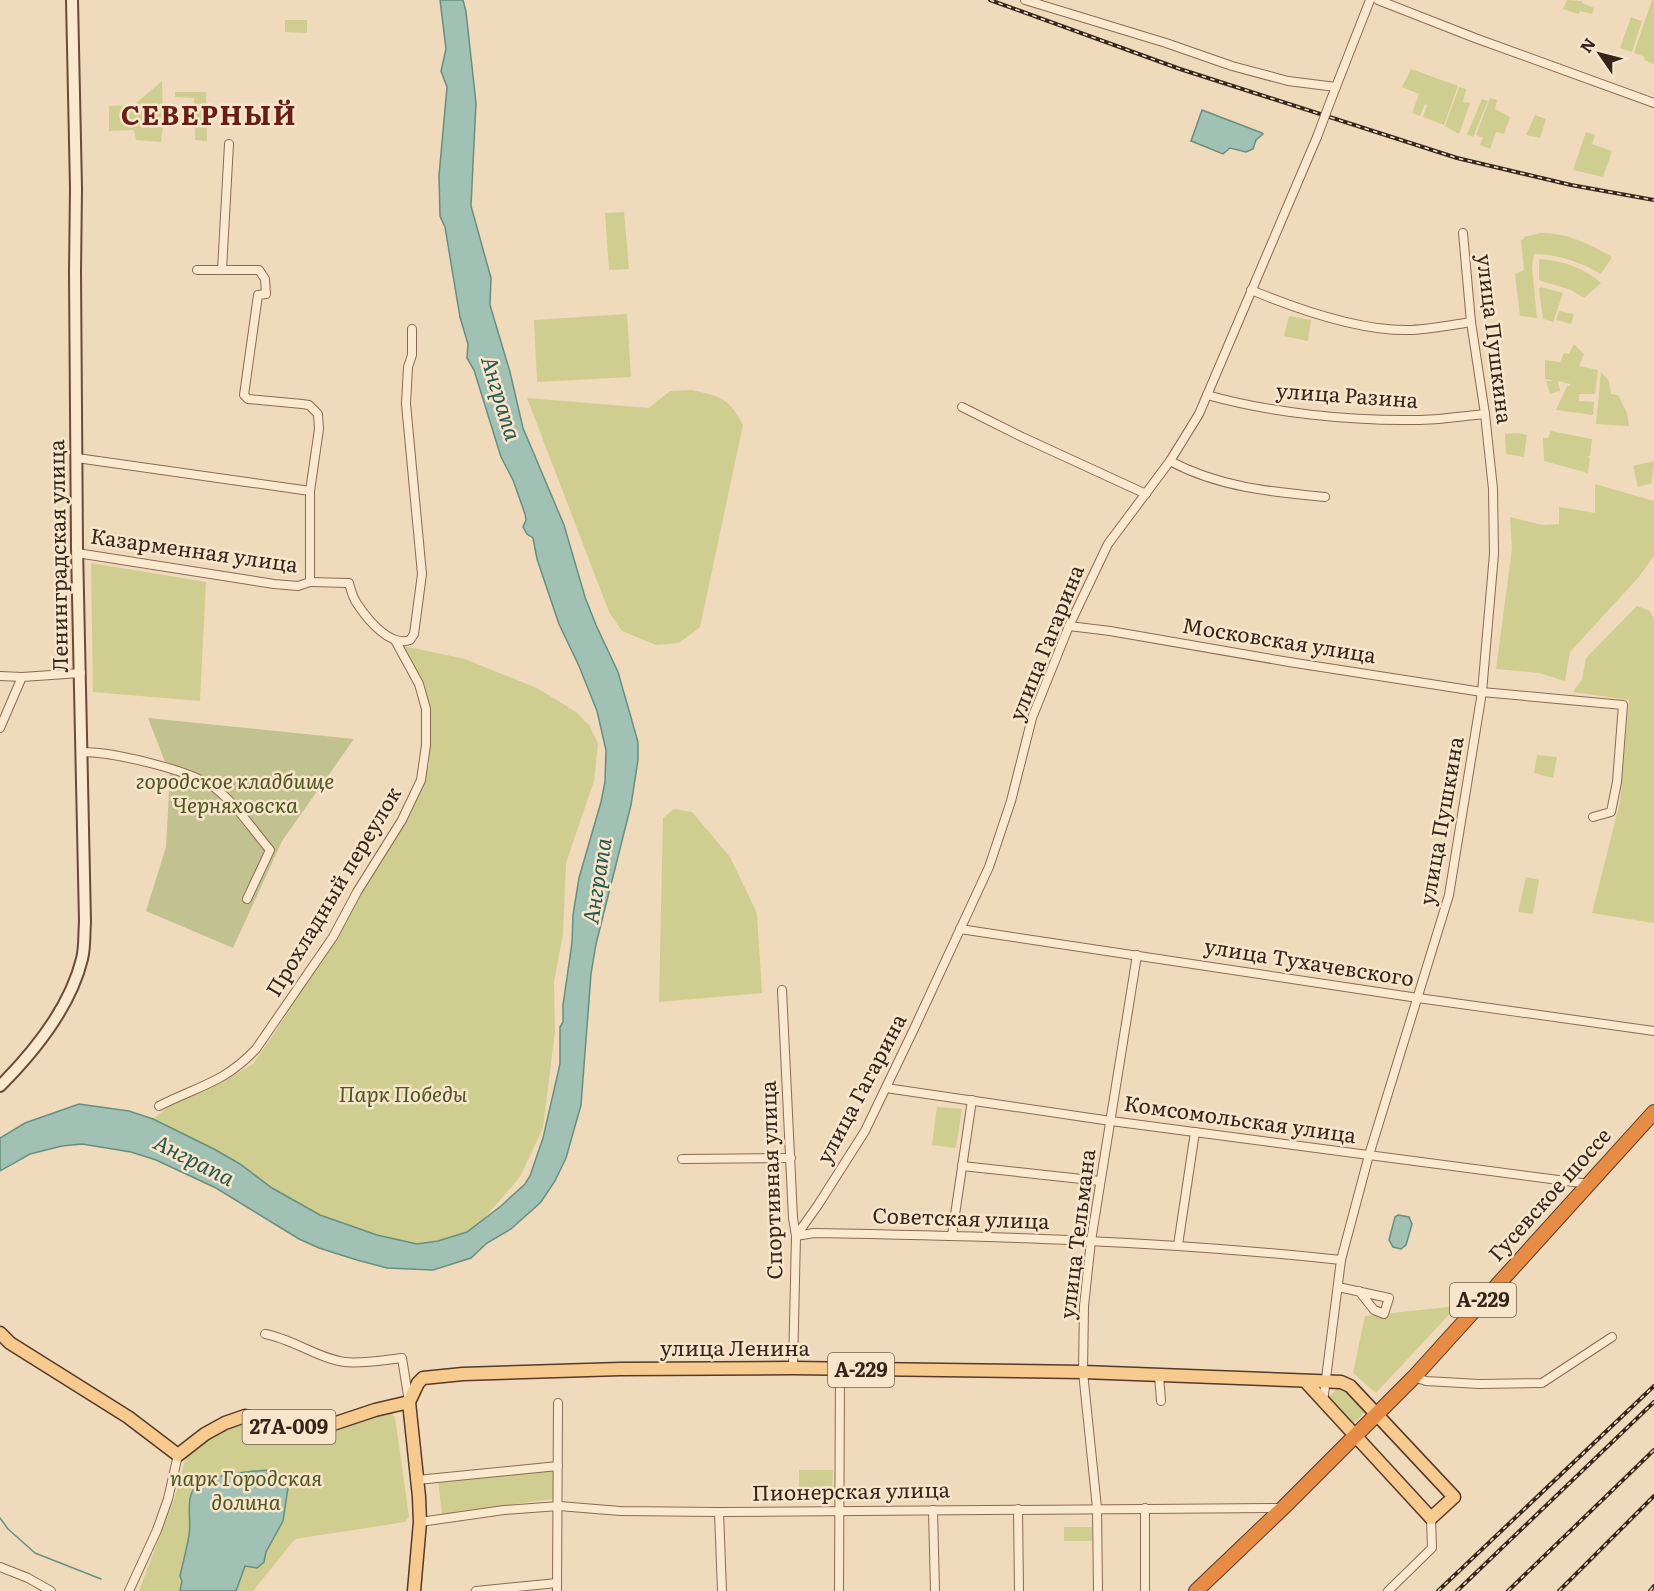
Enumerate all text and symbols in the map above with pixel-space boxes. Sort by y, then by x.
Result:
north arrow [1570,24,1630,84]
text: N [1573,32,1601,57]
district label: СЕВЕРНЫЙ [121,93,297,133]
street label: улица Пушкина [1471,252,1522,426]
water label: Анграпа [474,351,531,444]
street label: улица Разина [1275,373,1420,414]
street label: Ленинградская улица [39,439,74,673]
street label: Казарменная улица [89,519,301,579]
street label: улица Гагарина [999,559,1090,725]
street label: Московская улица [1180,608,1379,669]
street label: улица Пушкина [1409,733,1470,907]
park label: городское кладбище Черняховска [136,764,334,819]
street label: Прохладный переулок [257,779,407,1002]
water label: Анграпа [572,835,619,926]
street label: улица Тухачевского [1202,929,1417,992]
street label: улица Гагарина [807,1007,913,1168]
park label: Парк Победы [339,1077,468,1108]
street label: Спортивная улица [751,1079,788,1280]
street label: Комсомольская улица [1122,1086,1359,1149]
street label: Гусевское шоссе [1480,1120,1617,1267]
water label: Анграпа [148,1124,241,1193]
street label: улица Тельмана [1050,1146,1101,1320]
street label: Советская улица [872,1198,1051,1235]
road number: А-229 [1450,1283,1516,1317]
street label: улица Ленина [660,1331,811,1362]
road number: А-229 [828,1353,894,1387]
road number: 27А-009 [242,1410,336,1444]
park label: парк Городская долина [170,1461,322,1516]
street label: Пионерская улица [752,1472,951,1507]

